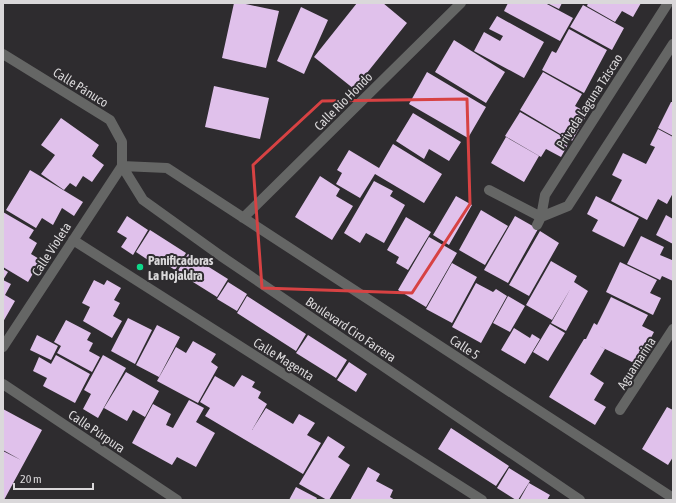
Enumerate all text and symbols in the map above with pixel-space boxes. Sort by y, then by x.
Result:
street label: Privada Laguna Tziscao [553,51,626,151]
street label: Calle Pánuco [50,65,111,110]
street label: Calle Río Hondo [311,69,376,134]
street label: Calle Violeta [29,220,74,279]
place label: Panificadoras La Hojaldra [148,253,214,283]
marker: Panificadoras La Hojaldra [135,262,145,272]
street label: Boulevard Ciro Farrera [303,294,399,365]
street label: Calle 5 [447,332,482,363]
street label: Aguamarina [614,334,659,392]
street label: Calle Magenta [251,335,317,384]
street label: Calle Púrpura [66,407,128,456]
scale bar [14,465,93,491]
text: 20 m [20,472,42,486]

